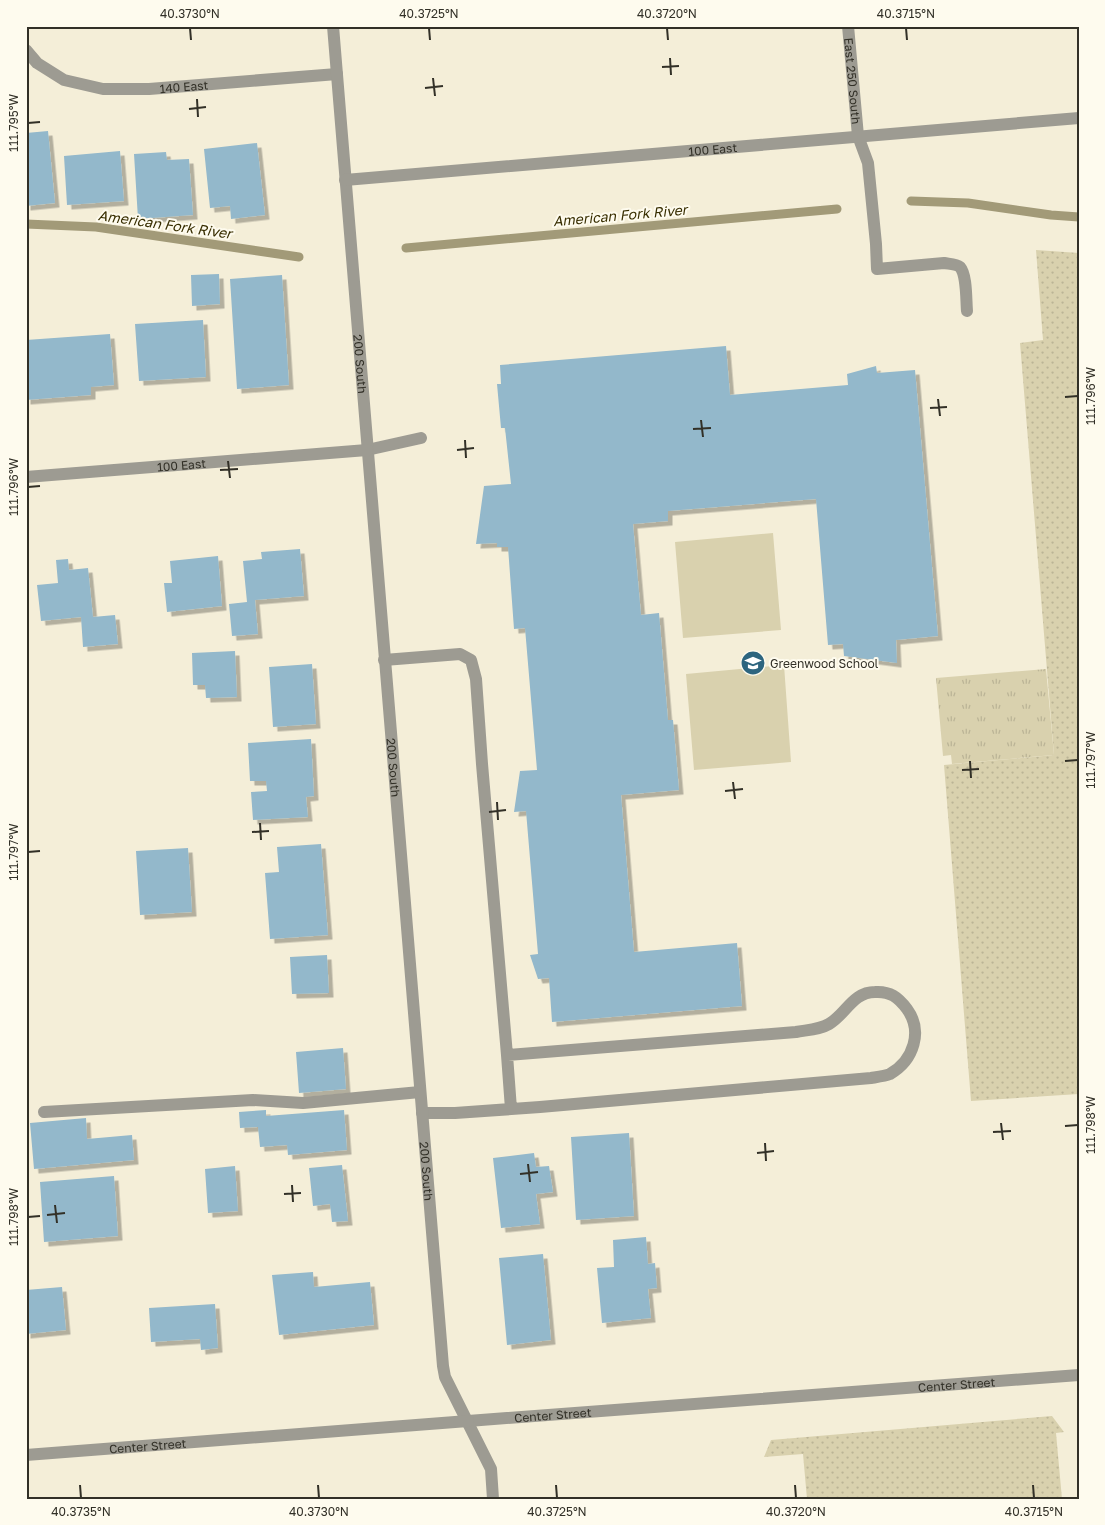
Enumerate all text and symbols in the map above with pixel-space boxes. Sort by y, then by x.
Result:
text: 40.3730°N [160,6,220,21]
text: 40.3725°N [399,6,459,21]
text: 40.3720°N [637,6,697,21]
text: 40.3715°N [877,6,935,21]
street label: East 250 South [842,37,864,125]
street label: 140 East [159,77,209,96]
text: 111.795°W [6,94,21,152]
street label: 100 East [688,139,738,158]
water label: American Fork River [552,200,690,229]
water label: American Fork River [97,206,235,242]
street label: 200 South [351,334,371,394]
text: 111.796°W [1083,366,1098,425]
street label: 100 East [157,455,207,474]
text: 111.796°W [6,457,21,516]
school or university icon: Greenwood School [740,650,766,676]
place label: Greenwood School [770,656,879,671]
text: 111.797°W [1083,731,1098,789]
street label: 200 South [384,737,404,798]
text: 111.797°W [6,823,21,881]
text: 111.798°W [1083,1095,1098,1154]
street label: 200 South [417,1141,437,1201]
text: 111.798°W [6,1187,21,1246]
street label: Center Street [917,1374,996,1395]
street label: Center Street [514,1404,592,1425]
street label: Center Street [108,1435,187,1456]
text: 40.3735°N [51,1504,111,1519]
text: 40.3730°N [289,1504,349,1519]
text: 40.3725°N [527,1504,587,1519]
text: 40.3720°N [766,1504,826,1519]
text: 40.3715°N [1005,1504,1063,1519]

